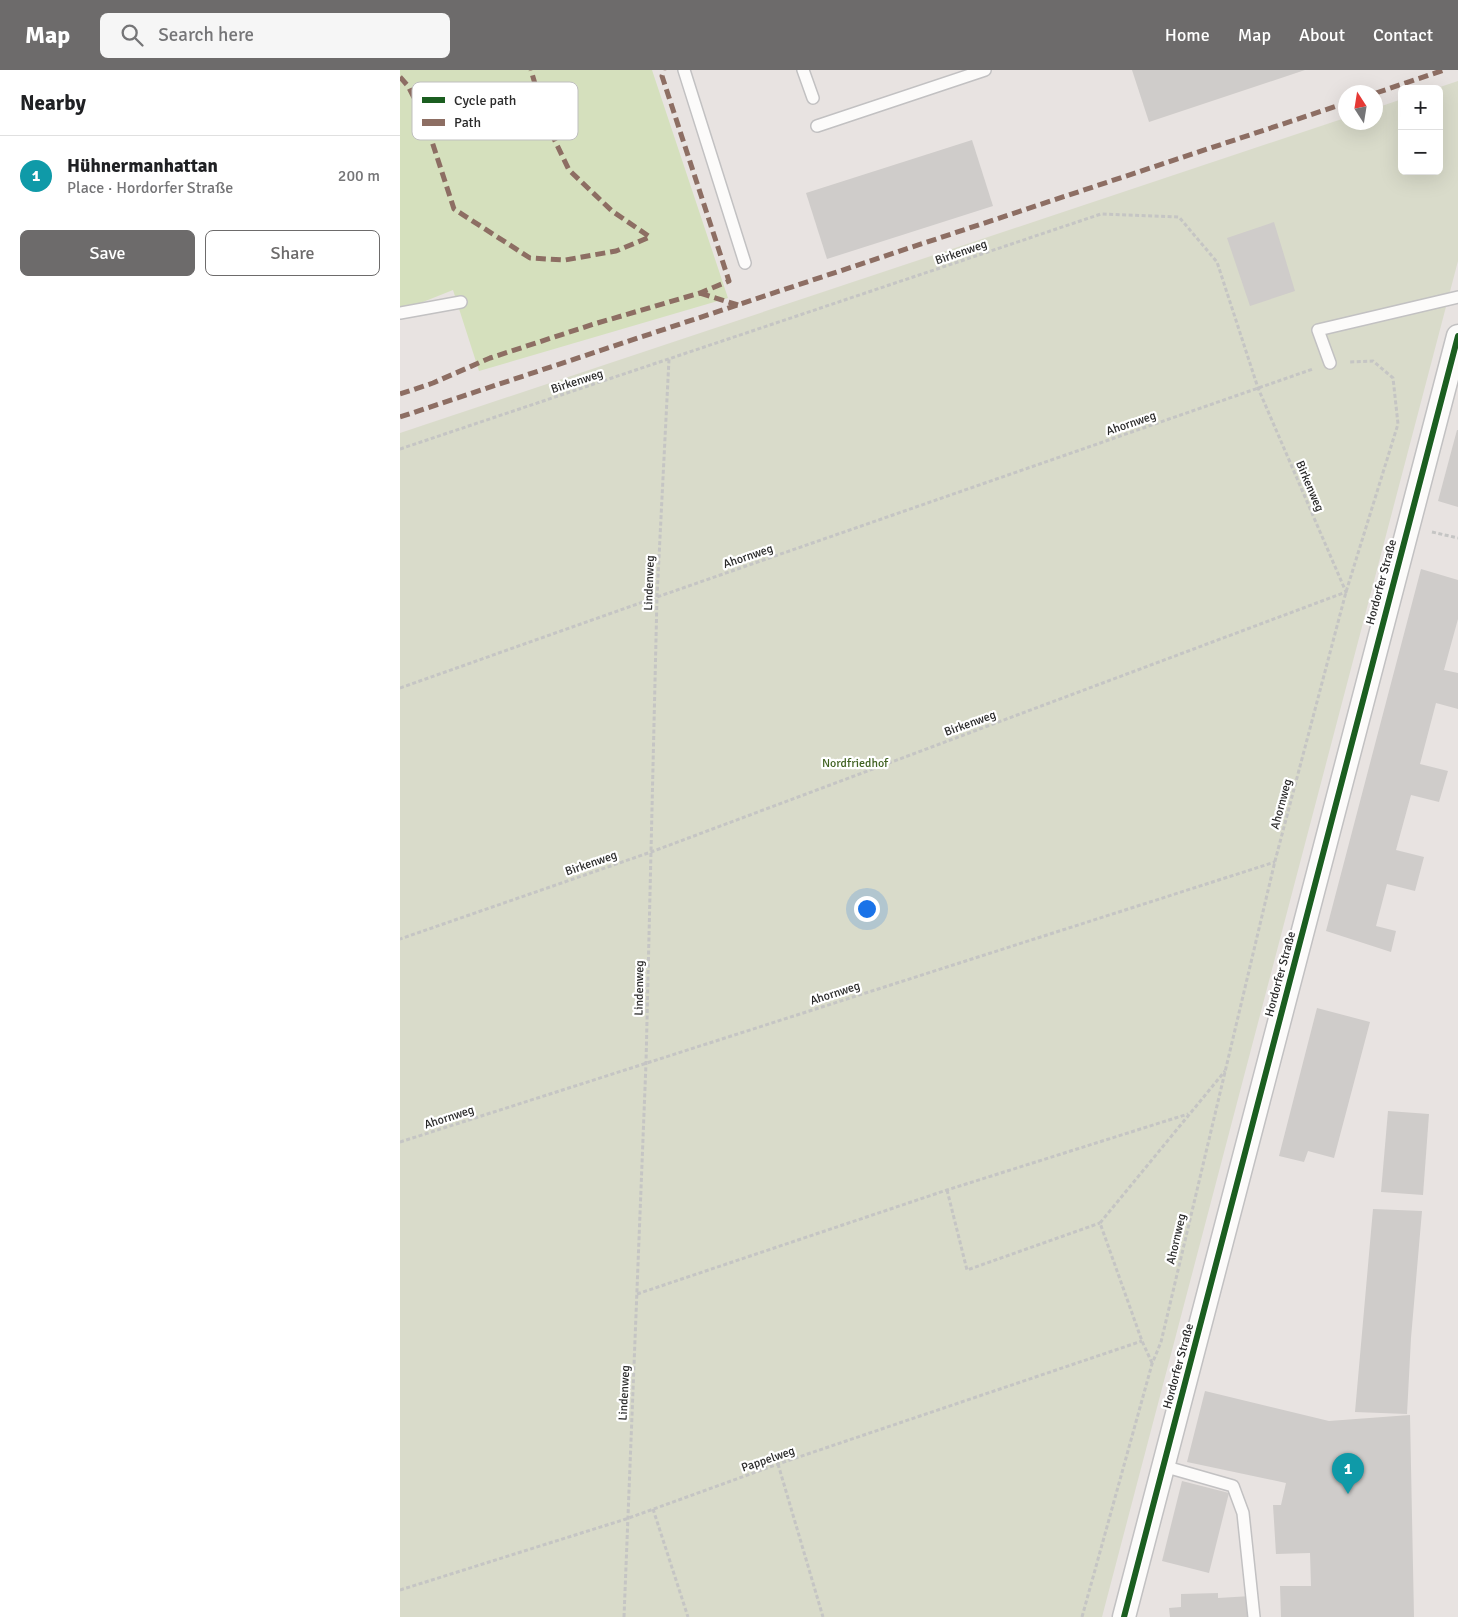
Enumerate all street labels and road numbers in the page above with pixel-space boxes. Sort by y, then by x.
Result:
street label: Birkenweg [933,237,989,268]
street label: Birkenweg [549,366,605,397]
street label: Ahornweg [1104,408,1158,439]
street label: Birkenweg [1292,458,1327,514]
street label: Hordorfer Straße [1363,538,1400,626]
street label: Ahornweg [721,541,775,572]
street label: Lindenweg [641,555,658,611]
street label: Birkenweg [942,707,998,740]
street label: Ahornweg [1268,777,1295,831]
street label: Birkenweg [563,848,619,879]
street label: Hordorfer Straße [1262,930,1299,1018]
street label: Lindenweg [632,960,647,1016]
street label: Ahornweg [808,978,862,1009]
street label: Ahornweg [422,1102,476,1133]
street label: Ahornweg [1163,1212,1190,1266]
street label: Hordorfer Straße [1160,1322,1197,1410]
street label: Lindenweg [616,1365,633,1421]
street label: Pappelweg [739,1443,797,1476]

